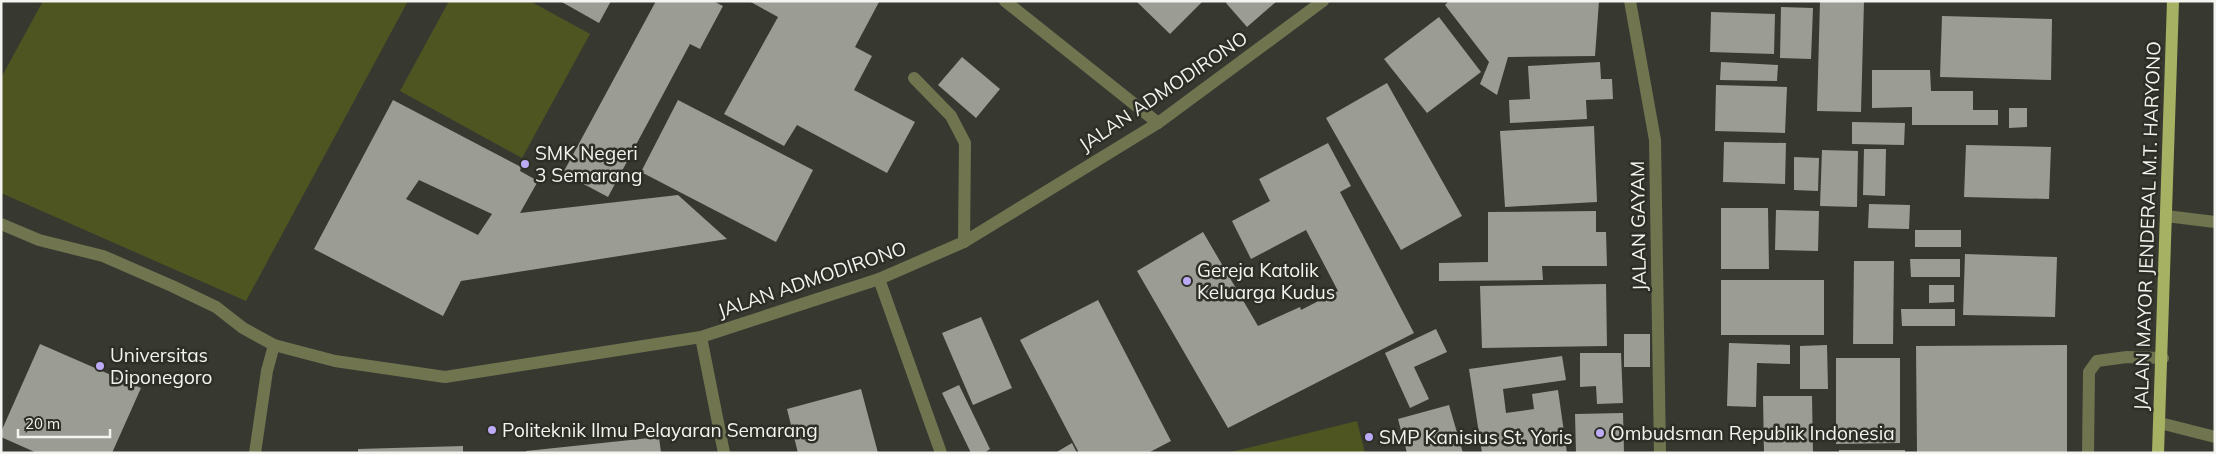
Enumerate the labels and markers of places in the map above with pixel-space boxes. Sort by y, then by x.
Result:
place label: SMK Negeri 3 Semarang [535,141,642,187]
marker: SMK Negeri 3 Semarang [519,158,531,170]
place label: Gereja Katolik Keluarga Kudus [1197,258,1335,304]
marker: Gereja Katolik Keluarga Kudus [1181,275,1193,287]
place label: Universitas Diponegoro [110,343,212,389]
marker: Universitas Diponegoro [94,360,106,372]
place label: Politeknik Ilmu Pelayaran Semarang [502,418,818,442]
place label: Ombudsman Republik Indonesia [1610,421,1895,445]
marker: Politeknik Ilmu Pelayaran Semarang [486,424,498,436]
place label: SMP Kanisius St. Yoris [1379,425,1573,449]
marker: Ombudsman Republik Indonesia [1594,427,1606,439]
marker: SMP Kanisius St. Yoris [1363,431,1375,443]

